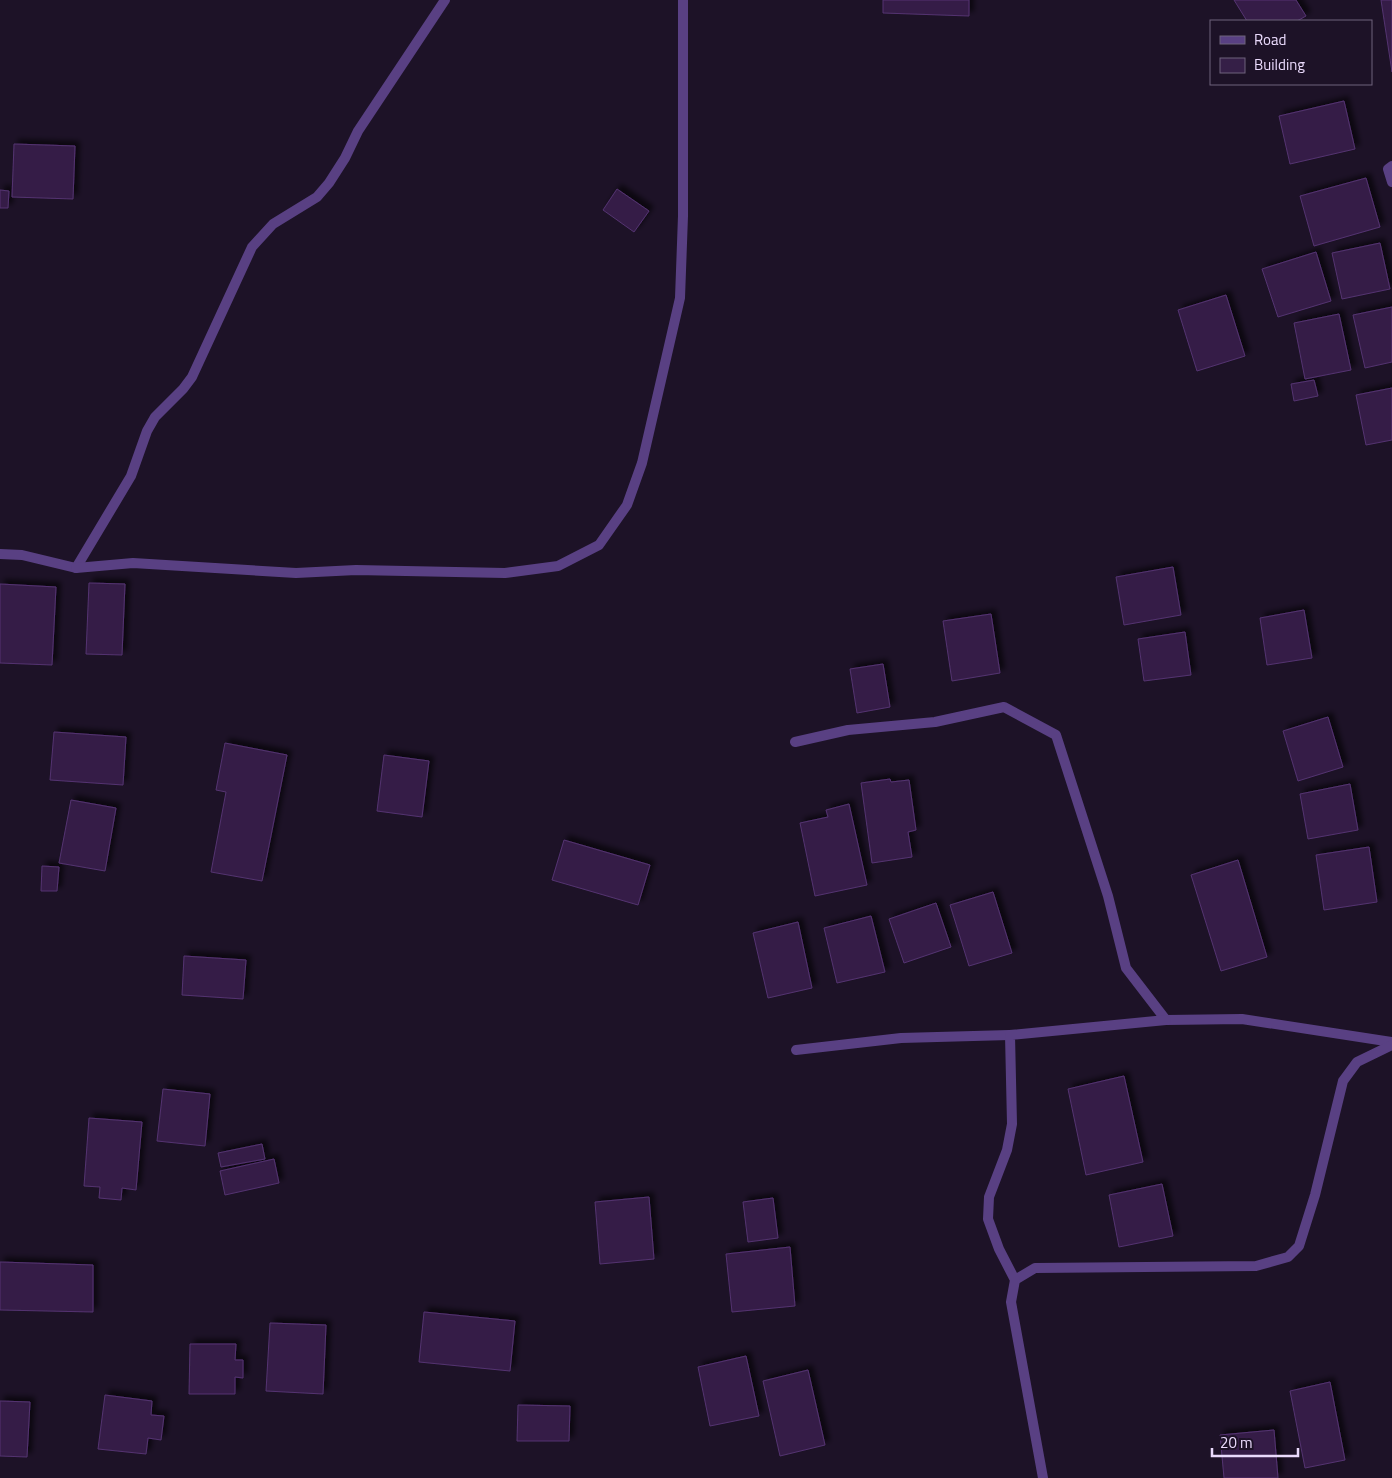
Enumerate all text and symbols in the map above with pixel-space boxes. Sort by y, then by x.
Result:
legend [1210,20,1372,85]
text: Road [1254,28,1286,51]
text: Building [1254,53,1305,76]
scale bar [1212,1426,1298,1458]
text: 20 m [1220,1431,1253,1454]

